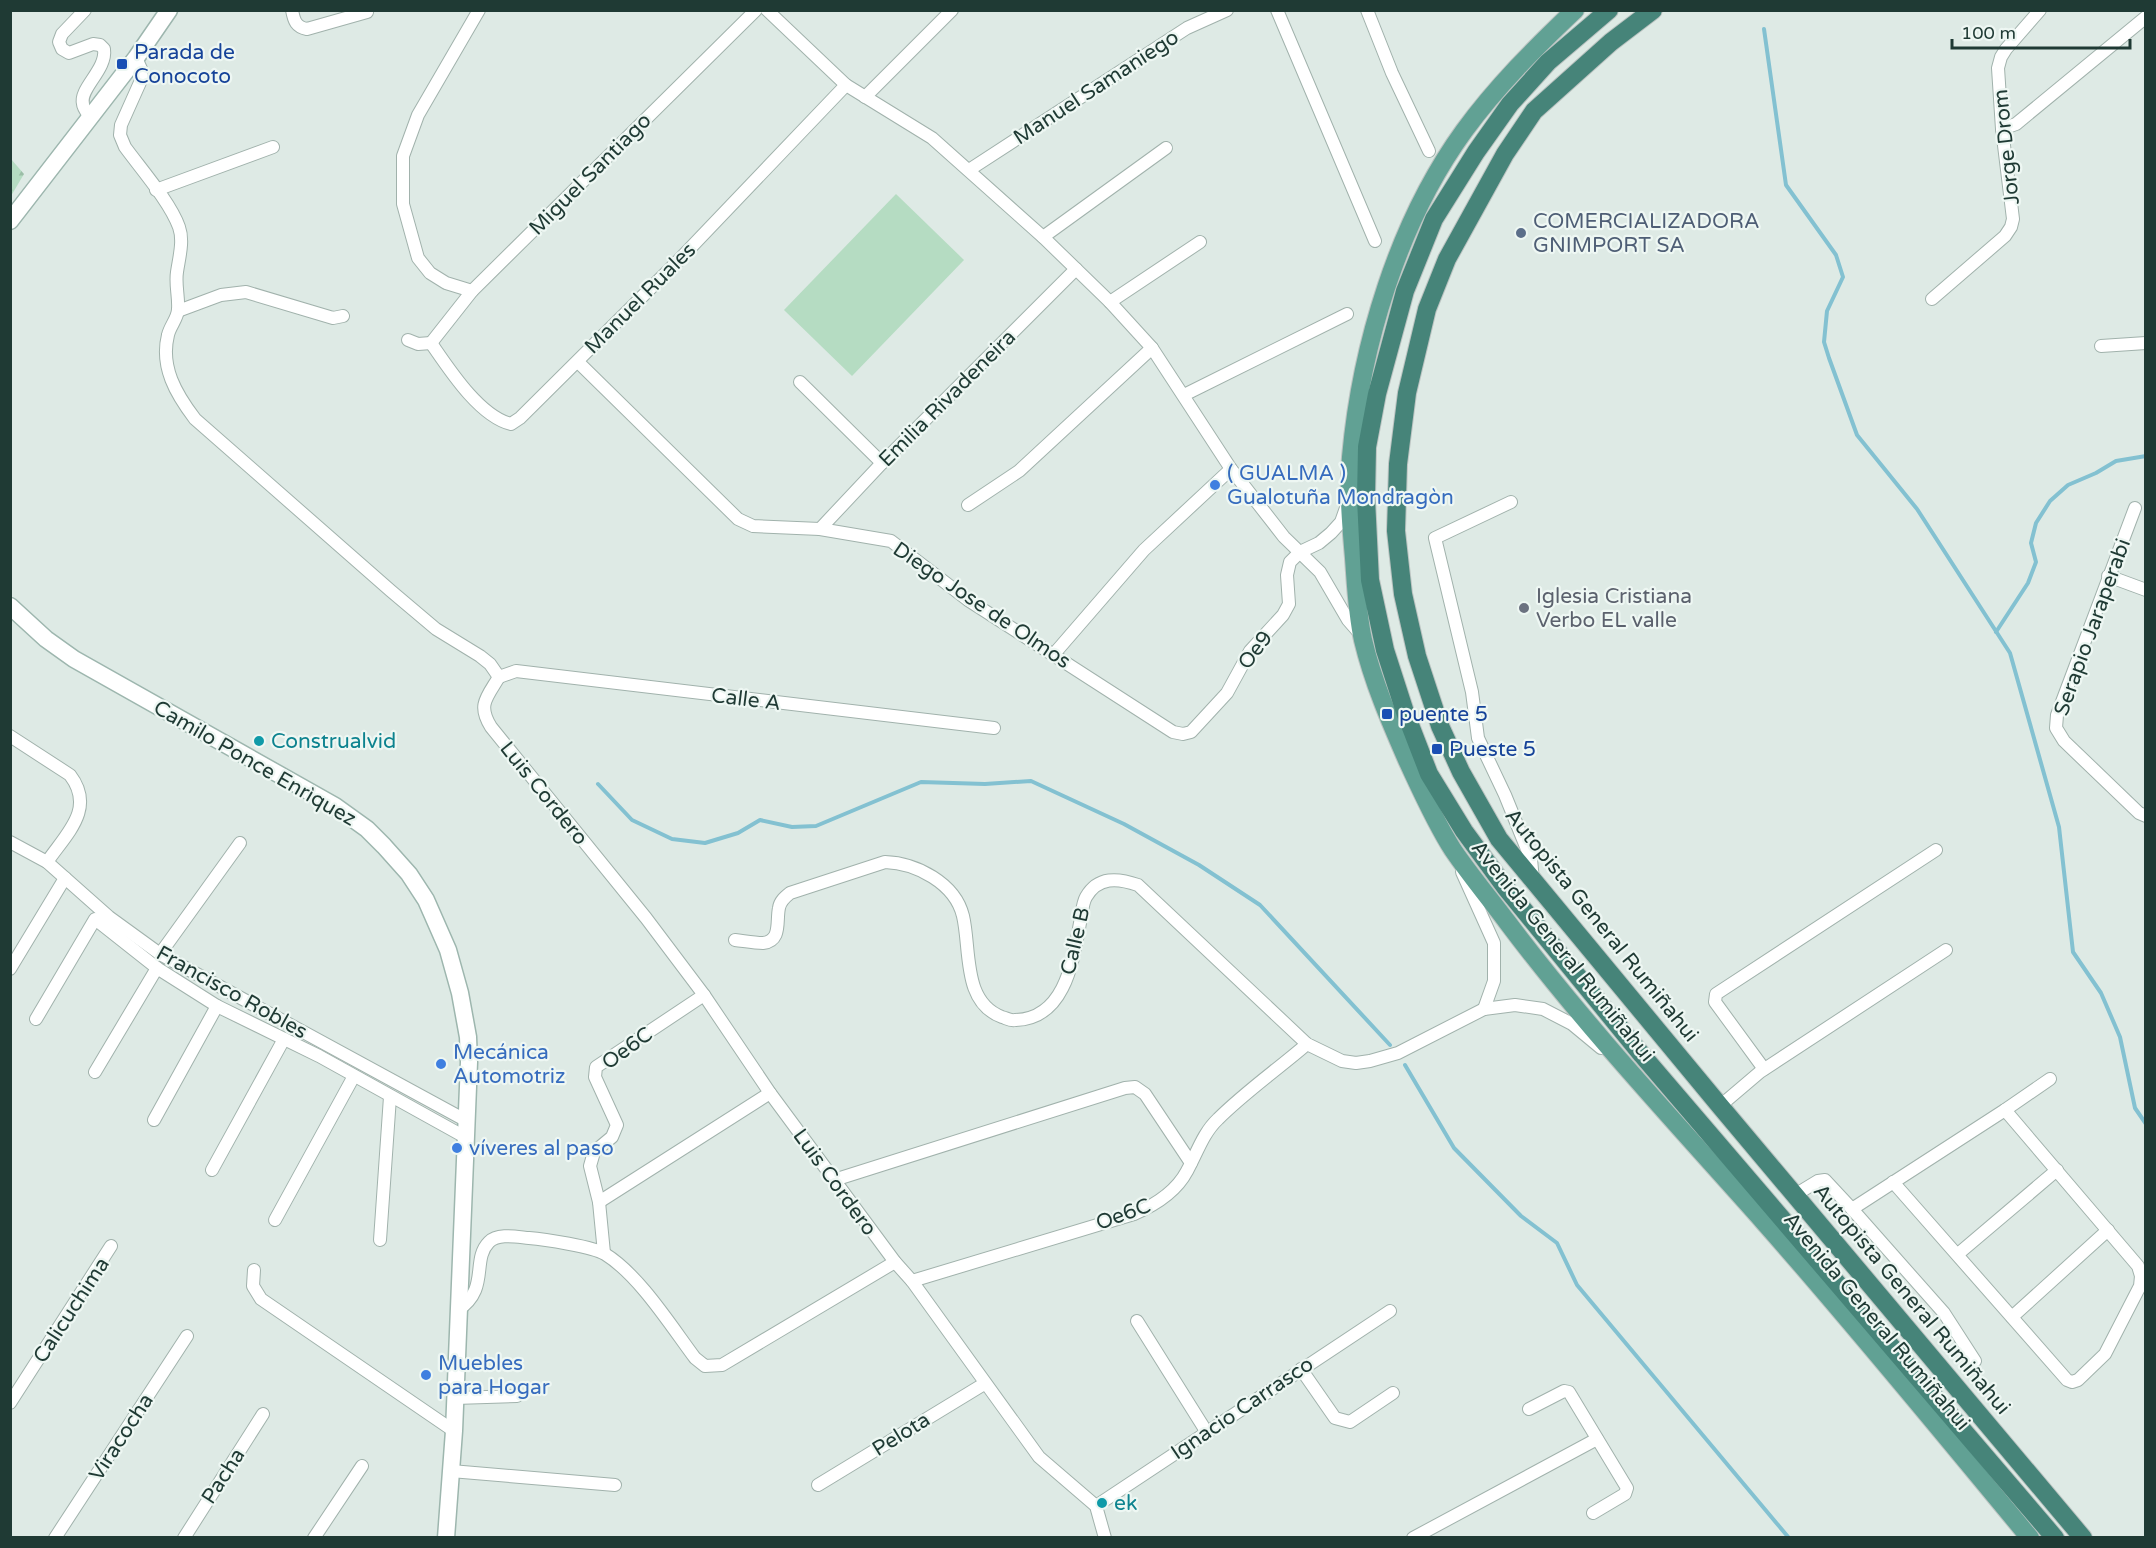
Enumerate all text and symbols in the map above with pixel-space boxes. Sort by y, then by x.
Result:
scale bar [1952,12,2130,50]
text: 100 m [1961,22,2016,44]
street label: Manuel Samaniego [1009,25,1184,150]
place label: Parada de Conocoto [134,40,235,89]
marker: Parada de Conocoto [115,57,129,71]
street label: Jorge Drom [1988,88,2025,206]
street label: Miguel Santiago [524,108,657,241]
place label: COMERCIALIZADORA GNIMPORT SA [1533,209,1760,258]
marker: COMERCIALIZADORA GNIMPORT SA [1514,226,1528,240]
street label: Manuel Ruales [580,238,701,359]
street label: Emilia Rivadeneira [874,325,1021,472]
place label: ( GUALMA ) Gualotuña Mondragòn [1227,461,1454,510]
marker: ( GUALMA ) Gualotuña Mondragòn [1208,478,1222,492]
street label: Serapio Jaraperabi [2049,535,2136,719]
street label: Diego Jose de Olmos [888,537,1075,674]
place label: Iglesia Cristiana Verbo EL valle [1536,584,1692,633]
marker: Iglesia Cristiana Verbo EL valle [1517,601,1531,615]
street label: Oe9 [1233,626,1278,674]
street label: Calle A [710,683,782,716]
street label: Camilo Ponce Enrìquez [149,695,361,832]
place label: puente 5 [1399,702,1488,727]
marker: puente 5 [1380,707,1394,721]
place label: Construalvid [271,729,396,754]
marker: Construalvid [252,734,266,748]
street label: Luis Cordero [494,736,593,850]
place label: Pueste 5 [1449,737,1536,762]
marker: Pueste 5 [1430,742,1444,756]
street label: Autopista General Rumiñahui [1500,804,1704,1047]
street label: Avenida General Rumiñahui [1466,836,1659,1067]
street label: Calle B [1056,905,1095,977]
street label: Francisco Robles [152,941,312,1044]
street label: Oe6C [597,1022,657,1075]
place label: Mecánica Automotriz [453,1040,566,1089]
marker: Mecánica Automotriz [434,1057,448,1071]
street label: Luis Cordero [787,1124,882,1241]
place label: víveres al paso [469,1136,614,1161]
marker: víveres al paso [450,1141,464,1155]
street label: Autopista General Rumiñahui [1808,1179,2015,1420]
street label: Oe6C [1092,1193,1154,1236]
street label: Avenida General Rumiñahui [1778,1207,1975,1435]
street label: Calicuchima [28,1253,115,1368]
place label: Muebles para Hogar [438,1351,550,1400]
street label: Ignacio Carrasco [1166,1352,1318,1465]
marker: Muebles para Hogar [419,1368,433,1382]
street label: Viracocha [84,1389,159,1486]
street label: Pelota [868,1407,935,1462]
street label: Pacha [196,1444,251,1509]
place label: ek [1114,1491,1137,1516]
marker: ek [1095,1496,1109,1510]

